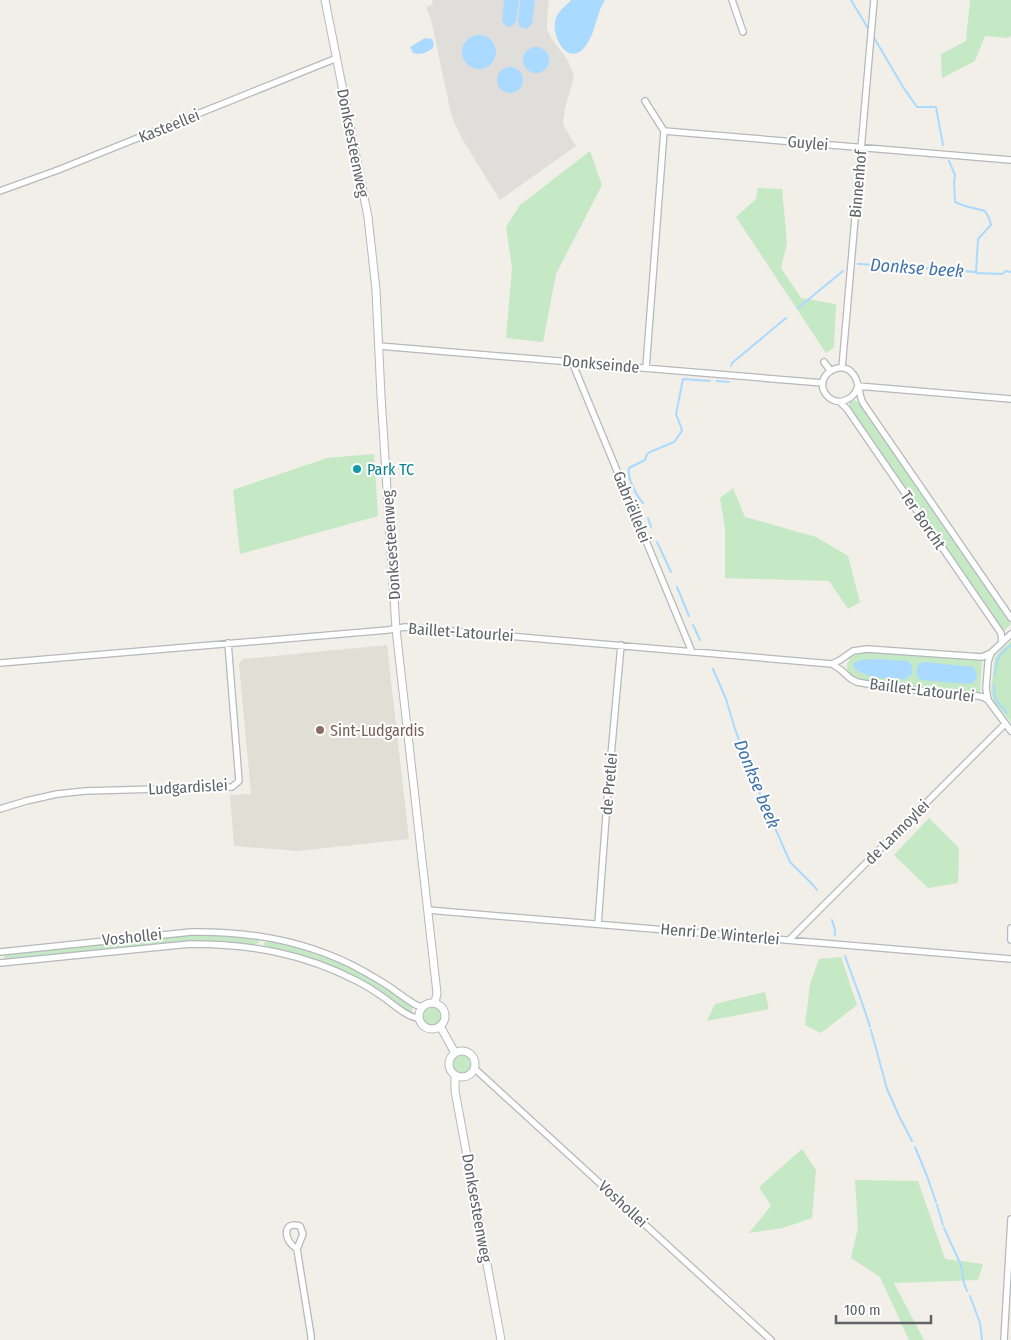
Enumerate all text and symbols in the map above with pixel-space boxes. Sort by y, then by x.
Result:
street label: Donksesteenweg [333,87,373,199]
street label: Kasteellei [136,105,202,147]
street label: Guylei [787,132,829,154]
street label: Binnenhof [846,148,871,219]
water label: Donkse beek [869,254,965,282]
street label: Donkseinde [562,351,640,377]
place label: Park TC [367,460,414,479]
marker: Park TC [351,463,363,475]
street label: Gabriëllelei [609,468,655,546]
street label: Ter Borcht [897,487,950,554]
street label: Donksesteenweg [378,489,404,601]
street label: Baillet-Latourlei [408,619,514,645]
street label: Baillet-Latourlei [868,674,976,706]
place label: Sint-Ludgardis [330,721,424,740]
marker: Sint-Ludgardis [314,724,326,736]
water label: Donkse beek [729,736,785,832]
street label: de Pretlei [597,752,621,816]
street label: Ludgardislei [148,775,228,799]
street label: de Lannoylei [861,796,933,868]
street label: Henri De Winterlei [660,919,780,949]
street label: Voshollei [101,924,163,950]
street label: Donksesteenweg [458,1152,496,1264]
street label: Voshollei [595,1177,651,1231]
scale bar [836,1292,931,1324]
text: 100 m [844,1301,881,1319]

